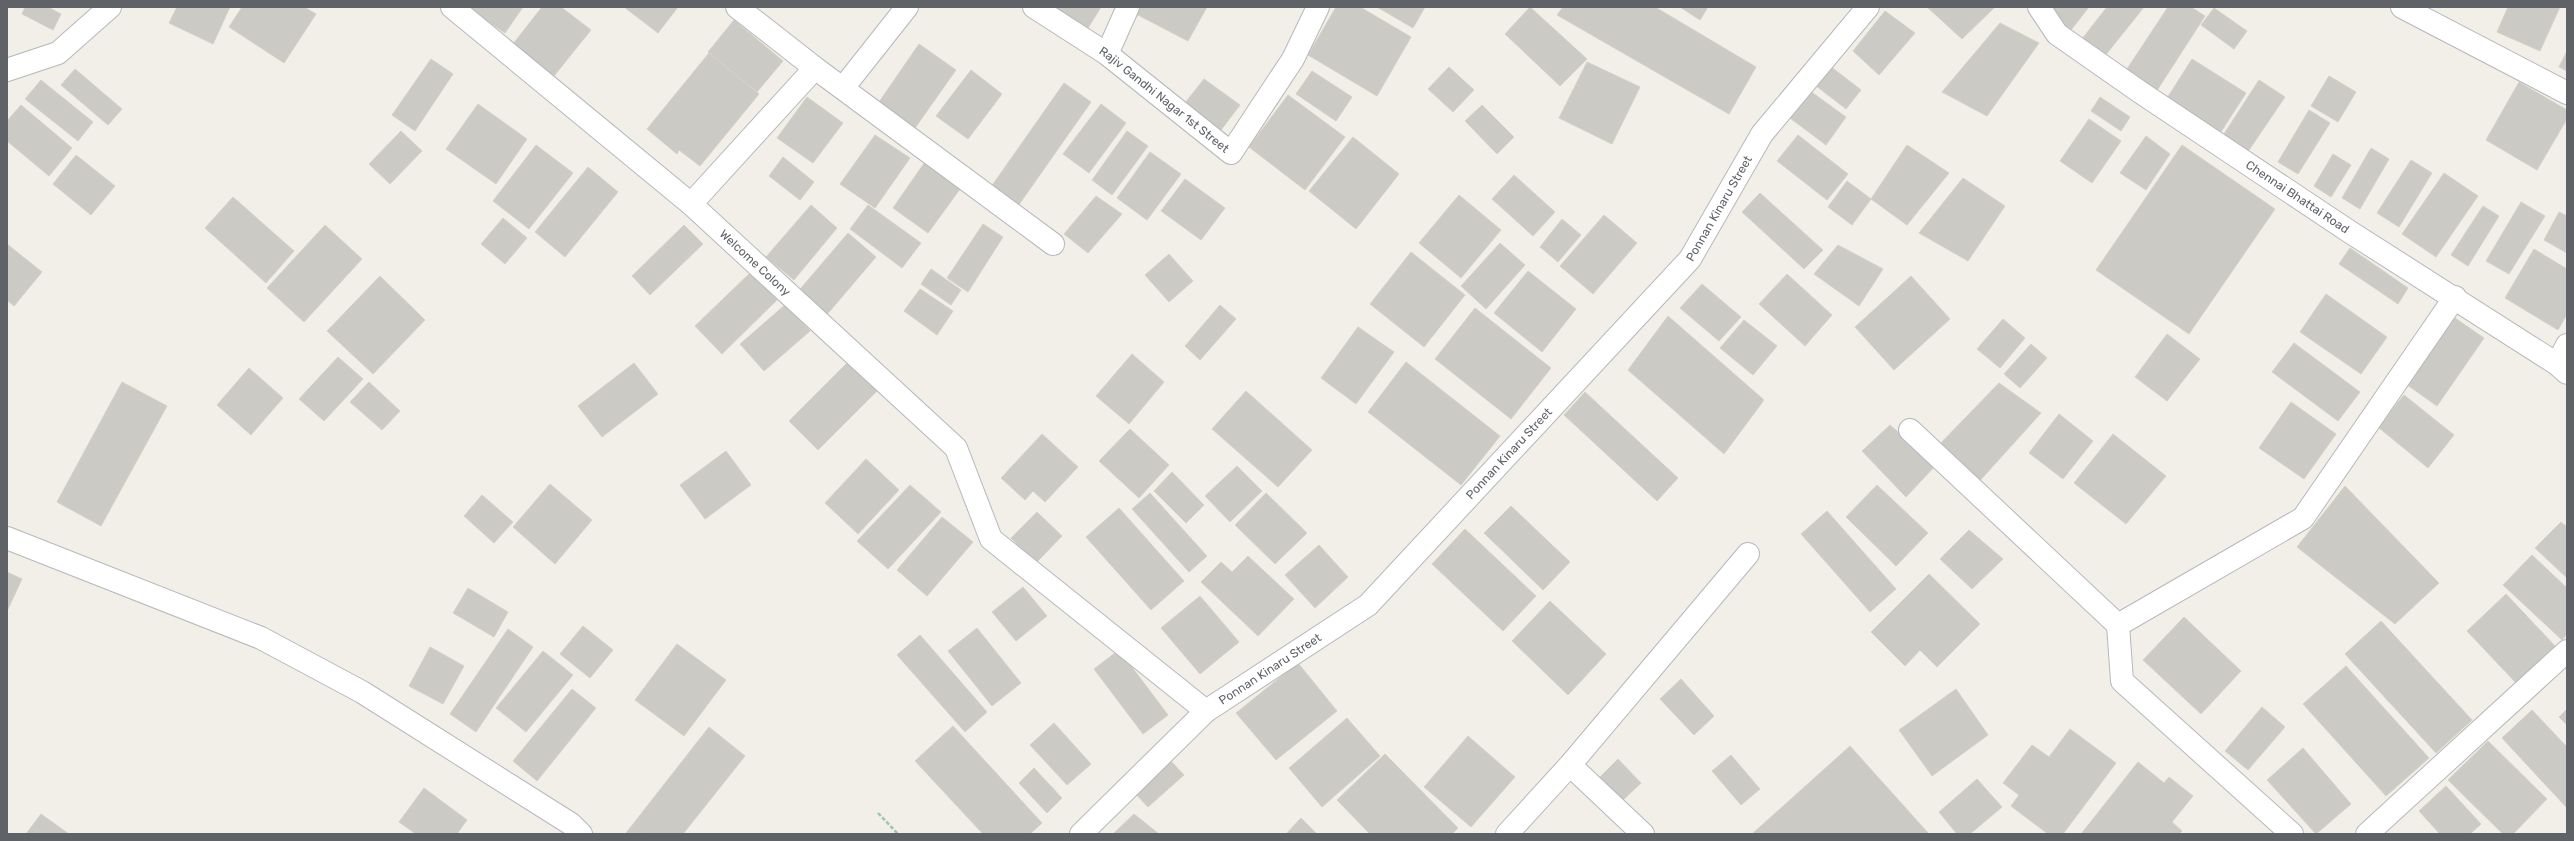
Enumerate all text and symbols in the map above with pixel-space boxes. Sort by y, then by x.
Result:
street label: Rajiv Gandhi Nagar 1st Street [1097,44,1232,156]
street label: Ponnan Kinaru Street [1683,153,1755,264]
street label: Chennai Bhattai Road [2243,158,2352,236]
street label: Welcome Colony [717,227,794,299]
street label: Ponnan Kinaru Street [1463,405,1555,502]
street label: Ponnan Kinaru Street [1216,630,1324,708]

